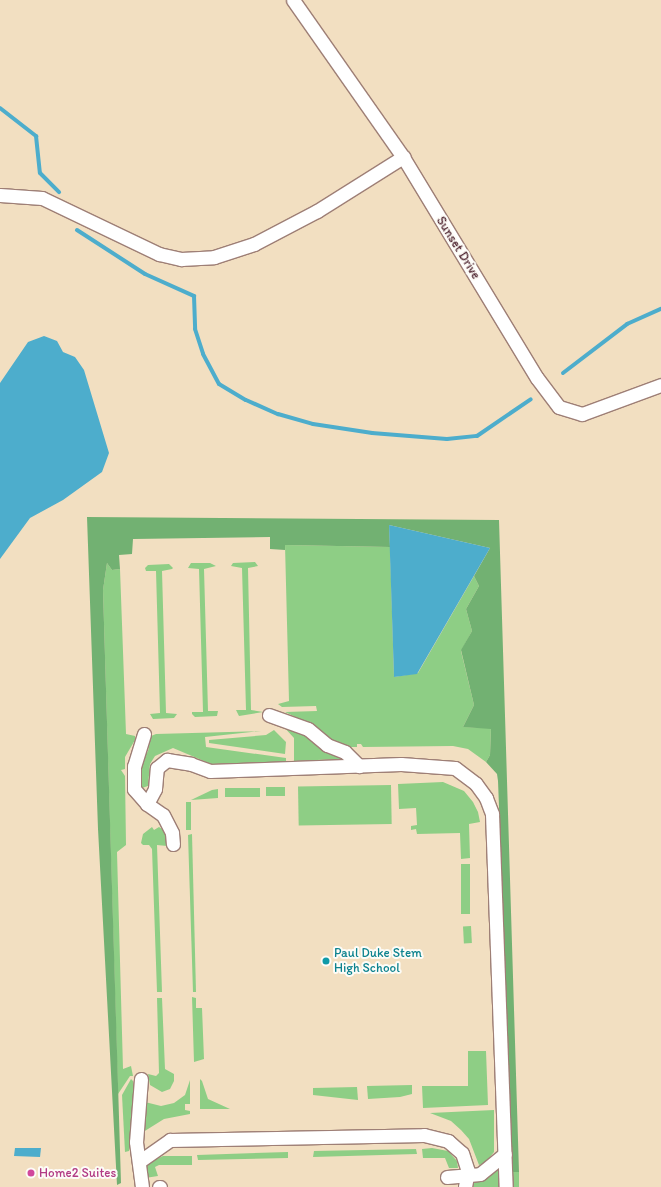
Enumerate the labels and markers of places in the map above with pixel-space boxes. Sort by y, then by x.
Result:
place label: Paul Duke Stem High School [334,946,422,977]
marker: Paul Duke Stem High School [321,956,331,966]
place label: Home2 Suites [39,1165,116,1181]
marker: Home2 Suites [26,1168,36,1178]

